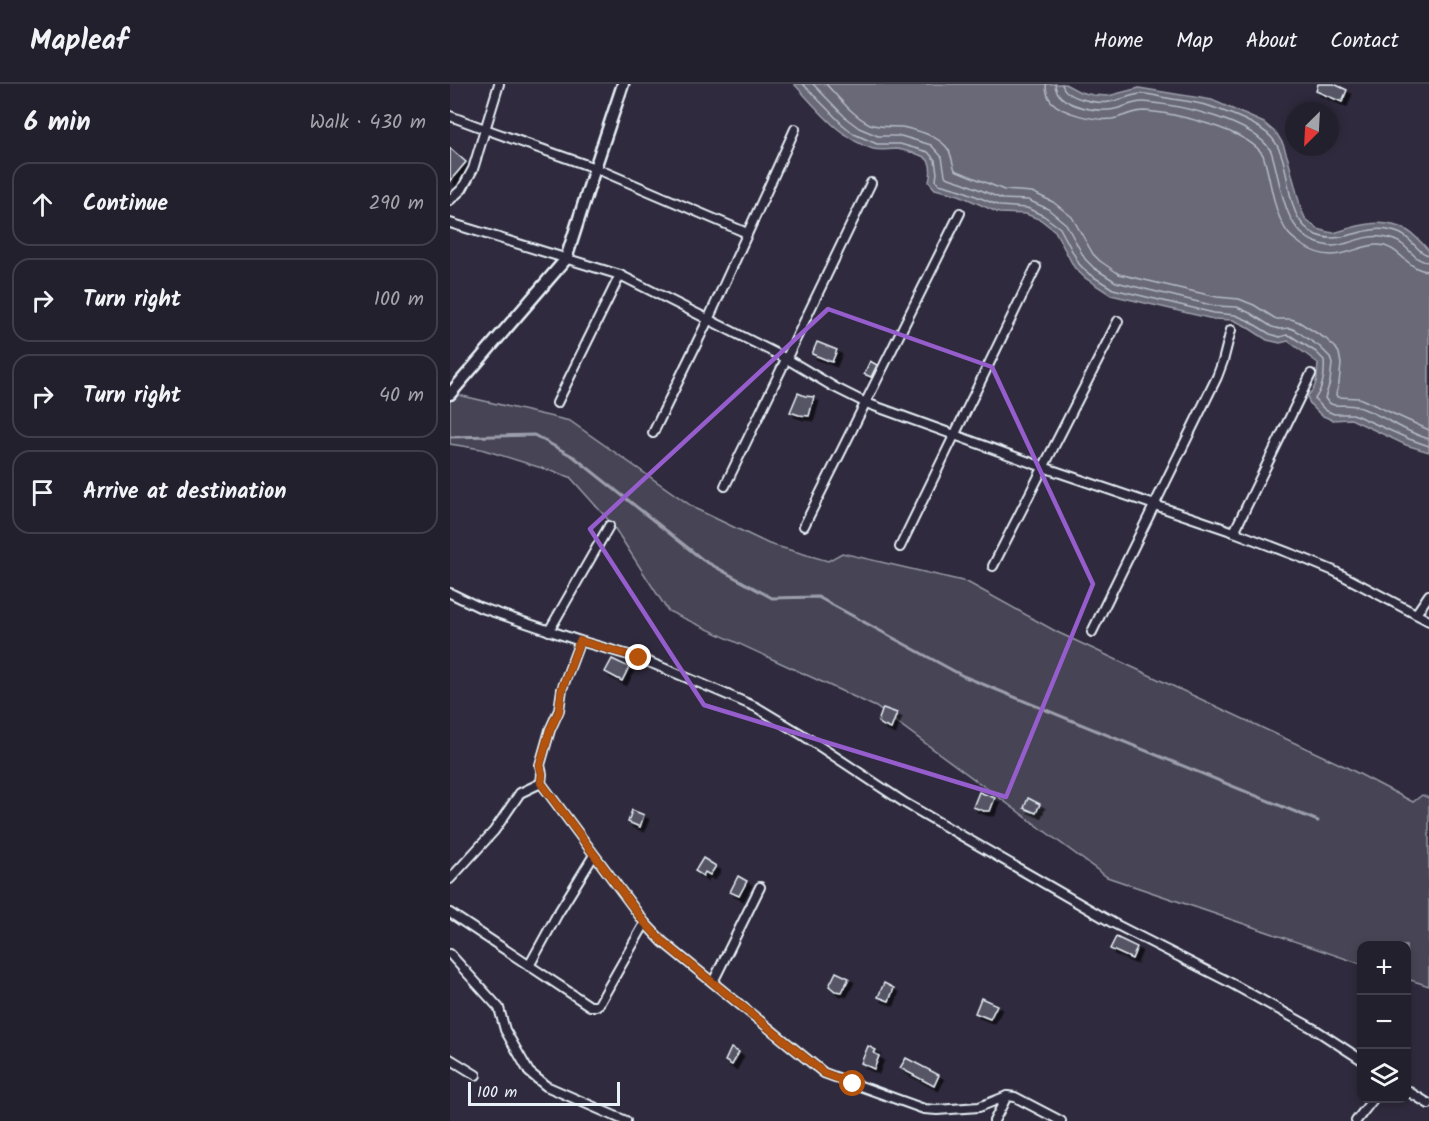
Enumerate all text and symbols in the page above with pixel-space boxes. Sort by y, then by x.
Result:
text: Mapleaf [30,19,128,64]
text: Home [1094,25,1143,58]
text: Map [1176,25,1213,58]
text: About [1246,25,1297,58]
text: Contact [1330,25,1399,58]
text: 6 min [24,102,91,144]
north arrow [1285,102,1339,156]
text: Walk · 430 m [310,107,426,139]
text: Continue [83,187,168,222]
icon: ahead [26,188,59,221]
text: 290 m [369,188,424,220]
text: Turn right [83,283,181,318]
icon: right [26,284,59,317]
text: 100 m [374,284,424,316]
text: Turn right [83,379,181,414]
icon: right [26,380,59,413]
text: 40 m [379,380,424,412]
text: Arrive at destination [83,475,286,510]
icon: arrive [26,476,59,509]
route end [625,644,651,670]
map controls [1357,941,1411,1103]
button: + [1357,941,1411,995]
button: − [1357,995,1411,1049]
button: layers [1357,1049,1411,1103]
route start [839,1070,865,1096]
scale bar [468,1079,620,1106]
text: 100 m [477,1080,517,1105]

